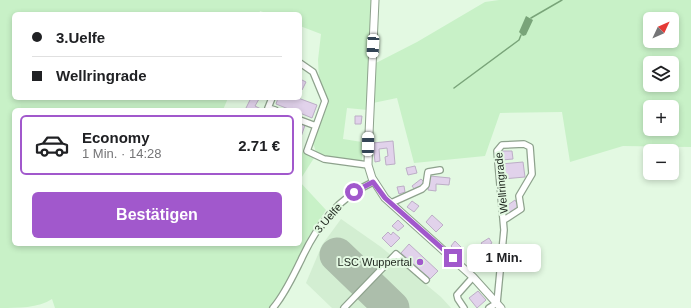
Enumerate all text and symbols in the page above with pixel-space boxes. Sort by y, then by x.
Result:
north arrow [643,12,679,48]
map controls [643,12,679,180]
text: 3.Uelfe [56,29,105,46]
car [366,34,380,58]
button: layers [643,56,679,92]
text: Wellringrade [56,67,147,84]
button: + [643,100,679,136]
icon: car [34,127,70,163]
text: Economy [82,129,150,146]
car [362,132,374,156]
text: 2.71 € [238,137,280,154]
button: − [643,144,679,180]
text: 1 Min. · 14:28 [82,146,162,161]
street label: Wellringrade [492,152,510,214]
route start [345,183,363,201]
button: Bestätigen [32,192,282,238]
street label: 3.Uelfe [312,201,344,235]
callout: 1 Min. [467,244,541,272]
route end [444,249,462,267]
text: 1 Min. [486,250,522,265]
place label: LSC Wuppertal [338,256,412,268]
marker: LSC Wuppertal [415,257,425,267]

